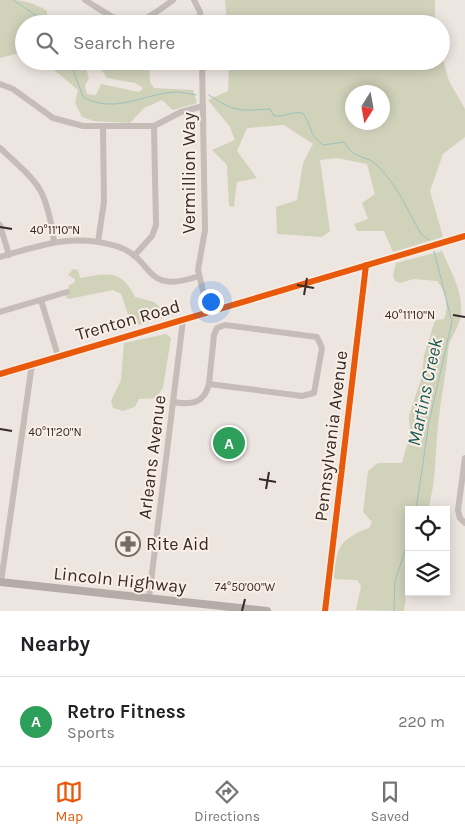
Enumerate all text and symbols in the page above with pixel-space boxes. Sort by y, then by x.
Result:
search box [15,15,450,70]
icon: search [33,29,61,57]
text: Search here [73,32,175,54]
north arrow [345,85,390,130]
street label: Vermillion Way [178,112,200,234]
text: 40°11'10"N [30,223,80,237]
your location [198,289,224,315]
street label: Trenton Road [73,295,183,345]
text: 40°11'10"N [385,308,435,322]
water label: Martins Creek [403,336,447,448]
street label: Pennsylvania Avenue [310,349,352,523]
street label: Arleans Avenue [133,394,171,520]
pin: A [213,424,245,462]
text: 40°11'20"N [28,425,82,439]
map controls [405,506,450,596]
button: locate [405,506,450,551]
pharmacy icon: Rite Aid [115,531,141,557]
place label: Rite Aid [146,533,209,555]
button: layers [405,551,450,596]
street label: Lincoln Highway [52,562,188,598]
text: 74°50'00"W [215,580,276,594]
text: Nearby [20,632,90,656]
text: Retro Fitness [67,701,186,723]
text: A [31,712,41,731]
text: 220 m [398,712,445,731]
text: Sports [67,723,115,742]
tab: Map [55,778,83,825]
tab: Directions [194,778,260,825]
tab: Saved [371,778,410,825]

